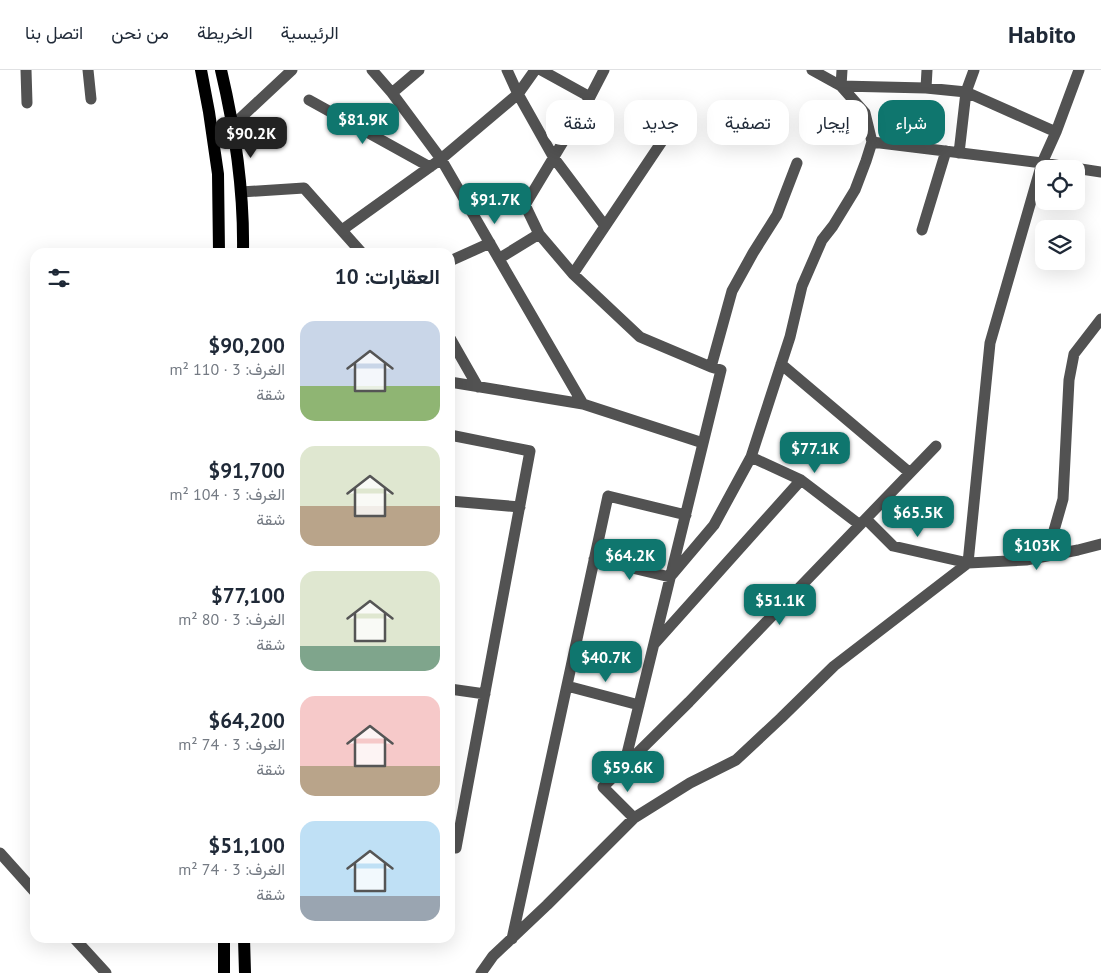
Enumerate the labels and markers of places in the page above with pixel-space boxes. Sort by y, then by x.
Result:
pin: $81.9K [322,102,404,145]
pin: $90.2K [210,116,292,159]
pin: $91.7K [454,182,536,225]
pin: $77.1K [774,432,856,474]
pin: $65.5K [877,496,959,538]
pin: $103K [1002,528,1072,571]
pin: $64.2K [589,538,671,581]
pin: $51.1K [739,584,821,626]
pin: $40.7K [565,640,647,683]
pin: $59.6K [587,750,669,793]

